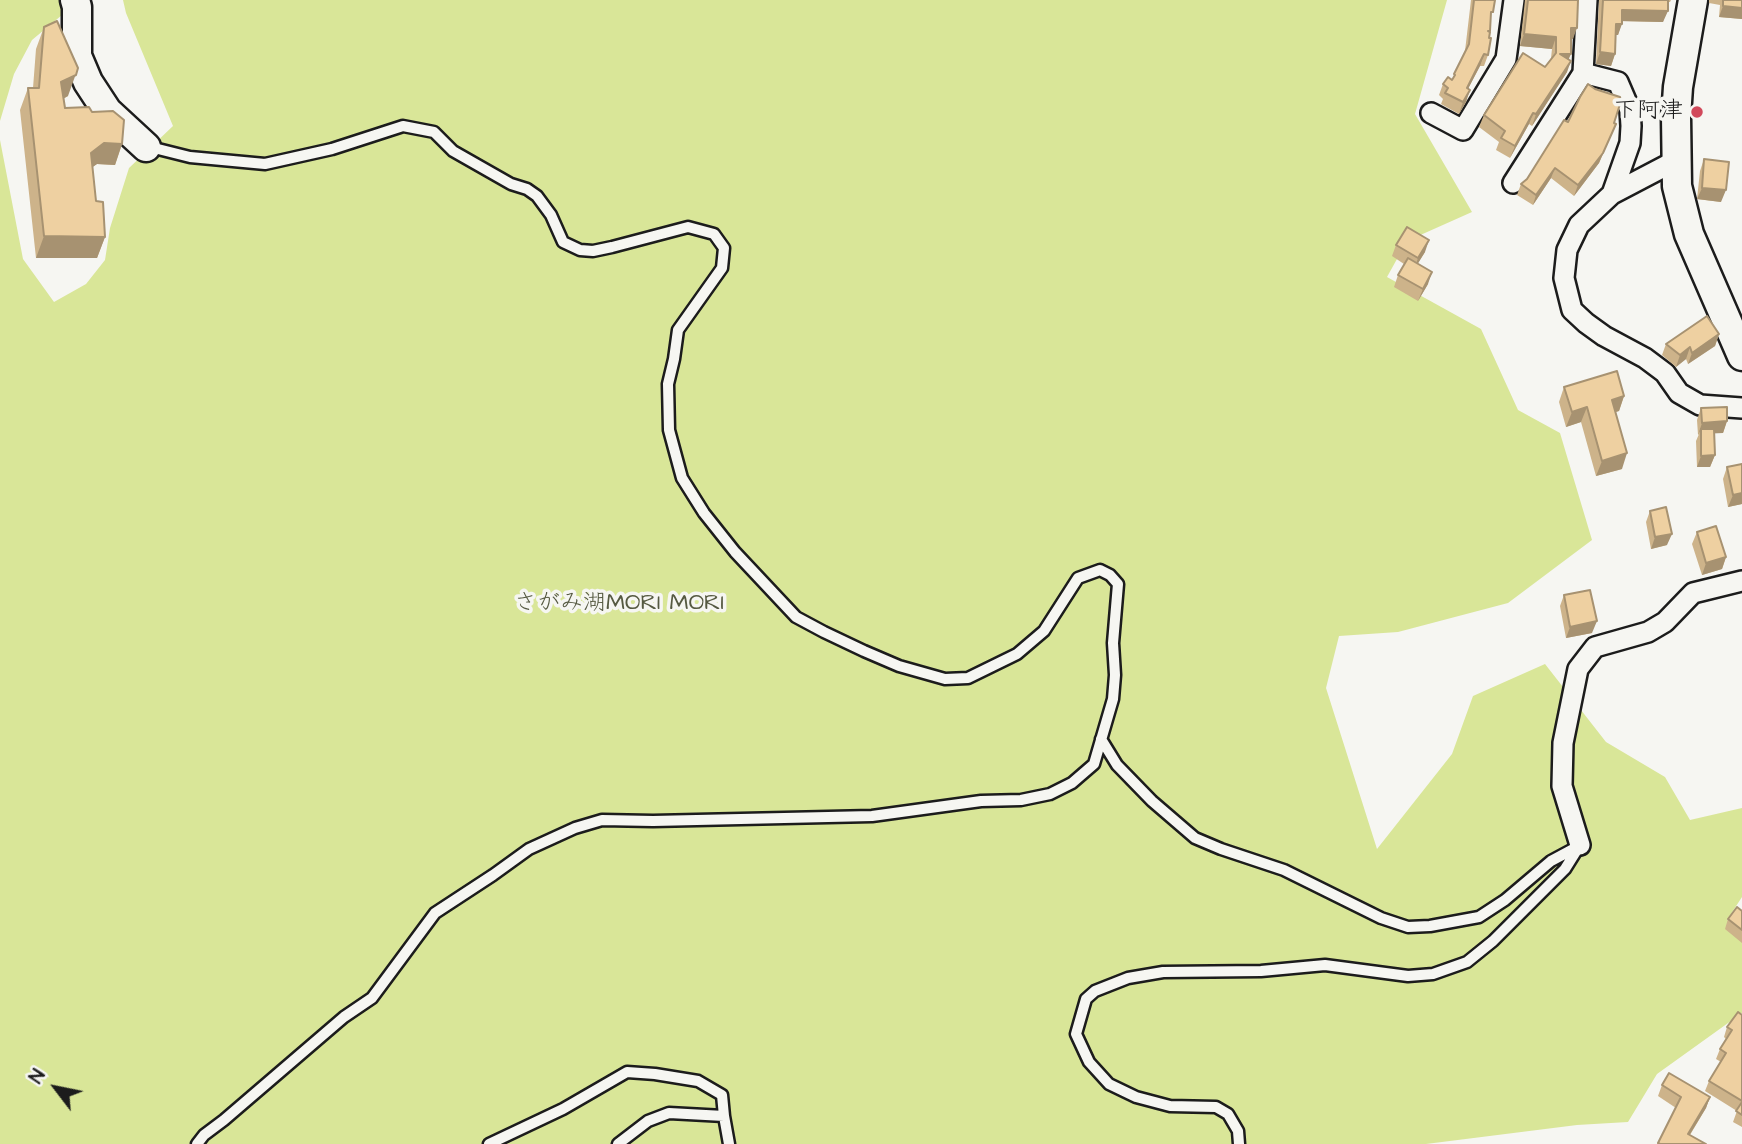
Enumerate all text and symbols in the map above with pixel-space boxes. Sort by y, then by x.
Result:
place label: 下阿津 [1614,98,1683,126]
marker: 下阿津 [1689,104,1705,120]
park label: さがみ湖MORI MORI [514,590,724,618]
north arrow [21,1053,91,1123]
text: N [23,1064,52,1089]

